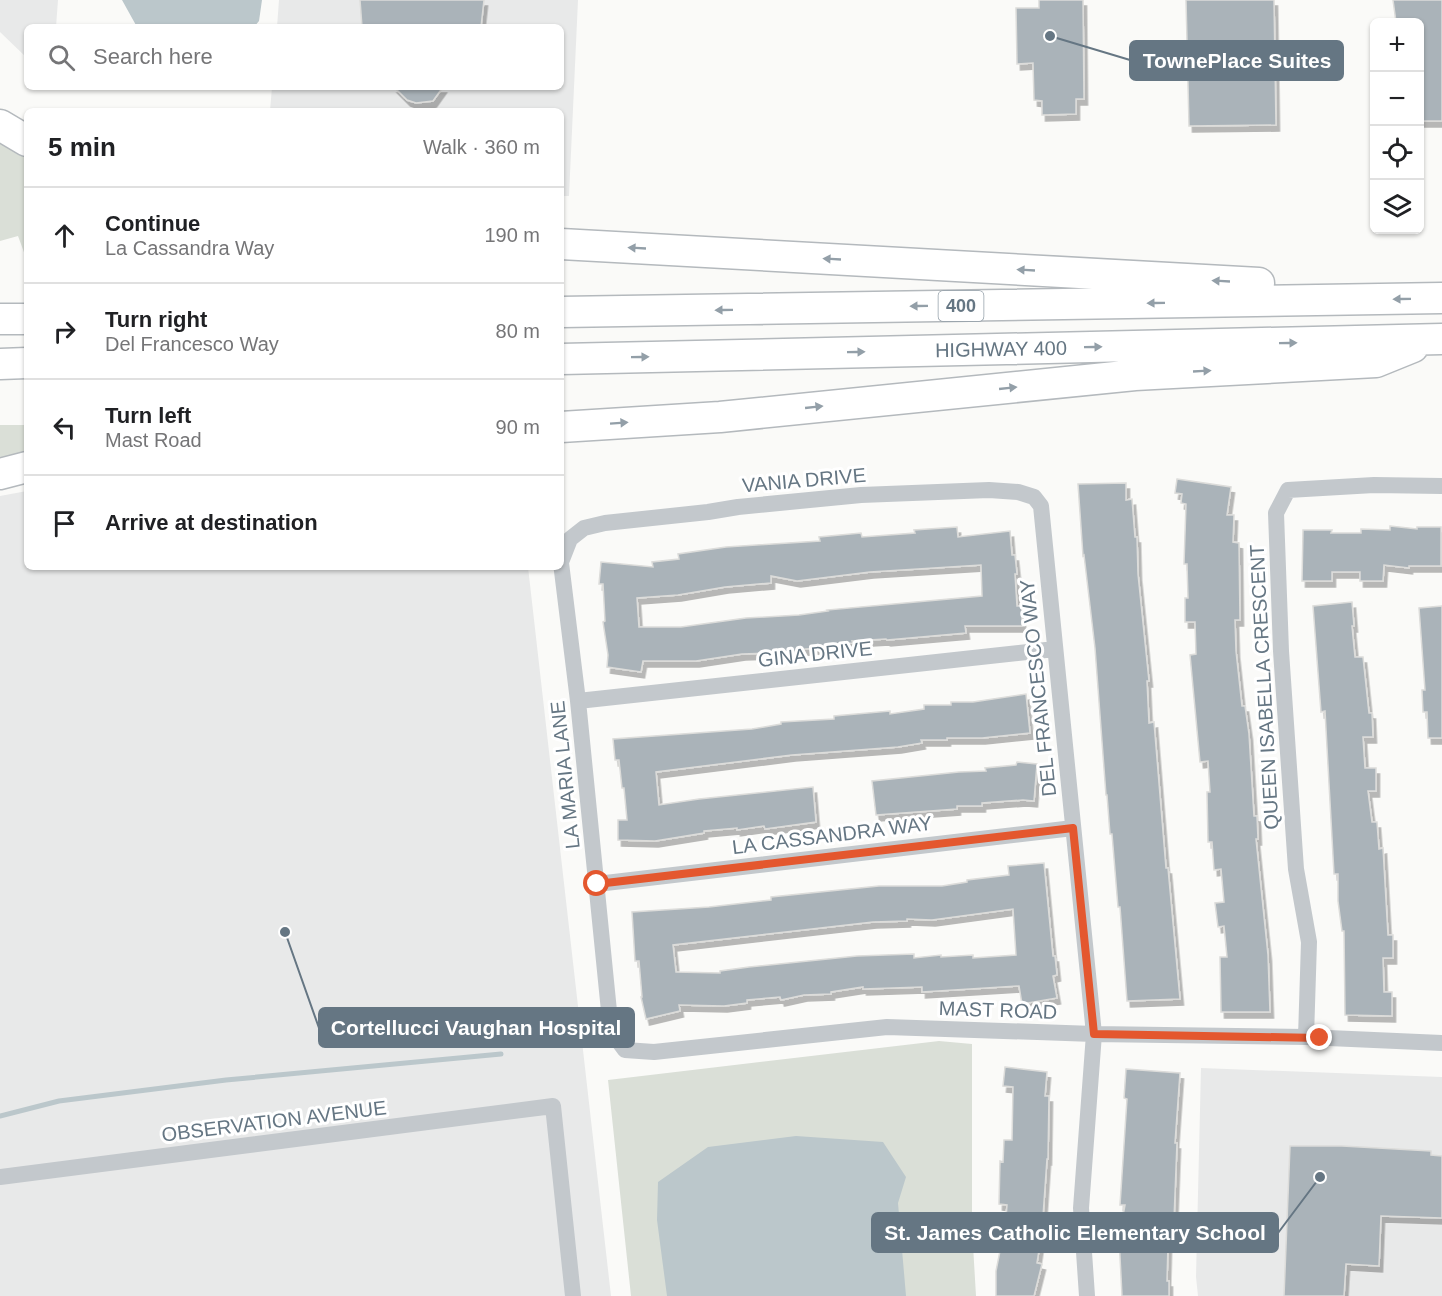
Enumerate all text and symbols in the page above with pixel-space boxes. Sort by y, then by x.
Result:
map controls [1370,18,1424,234]
button: + [1370,18,1424,72]
search box [24,24,564,90]
icon: search [45,41,78,74]
callout: TownePlace Suites [1130,41,1343,80]
text: Search here [93,44,213,69]
text: TownePlace Suites [1143,49,1331,72]
button: − [1370,72,1424,126]
button: locate [1370,126,1424,180]
text: 5 min [48,132,116,162]
text: Walk · 360 m [423,136,540,158]
button: layers [1370,180,1424,234]
text: Continue [105,211,200,236]
icon: ahead [48,219,81,252]
text: 190 m [484,224,540,246]
text: La Cassandra Way [105,237,274,259]
one-way arrow [628,243,647,253]
one-way arrow [822,254,841,264]
one-way arrow [1017,265,1036,275]
one-way arrow [1212,276,1231,286]
road number: 400 [938,291,984,321]
one-way arrow [1392,294,1411,304]
one-way arrow [1147,298,1166,308]
one-way arrow [910,302,929,311]
one-way arrow [715,305,734,314]
text: Turn right [105,307,207,332]
icon: right [48,315,81,348]
text: 80 m [496,320,540,342]
text: Del Francesco Way [105,333,279,355]
street label: HIGHWAY 400 [935,337,1067,361]
one-way arrow [1279,338,1298,347]
one-way arrow [1084,342,1103,352]
one-way arrow [847,348,866,357]
one-way arrow [631,353,650,362]
one-way arrow [1192,367,1211,376]
one-way arrow [998,383,1017,393]
one-way arrow [804,402,823,412]
text: Turn left [105,403,191,428]
icon: left [48,411,81,444]
text: 90 m [496,416,540,438]
one-way arrow [610,419,629,428]
text: Mast Road [105,429,202,451]
street label: VANIA DRIVE [741,464,867,496]
icon: arrive [48,507,81,540]
text: Arrive at destination [105,510,318,535]
street label: QUEEN ISABELLA CRESCENT [1246,544,1282,830]
street label: DEL FRANCESCO WAY [1016,578,1060,798]
street label: GINA DRIVE [757,637,873,671]
street label: LA MARIA LANE [546,700,584,850]
street label: LA CASSANDRA WAY [731,812,933,858]
route start [583,870,609,896]
street label: MAST ROAD [938,997,1058,1023]
callout: Cortellucci Vaughan Hospital [319,1008,634,1047]
text: Cortellucci Vaughan Hospital [331,1016,621,1039]
route end [1306,1024,1332,1050]
street label: OBSERVATION AVENUE [160,1096,388,1146]
callout: St. James Catholic Elementary School [872,1213,1278,1252]
text: St. James Catholic Elementary School [884,1221,1266,1244]

